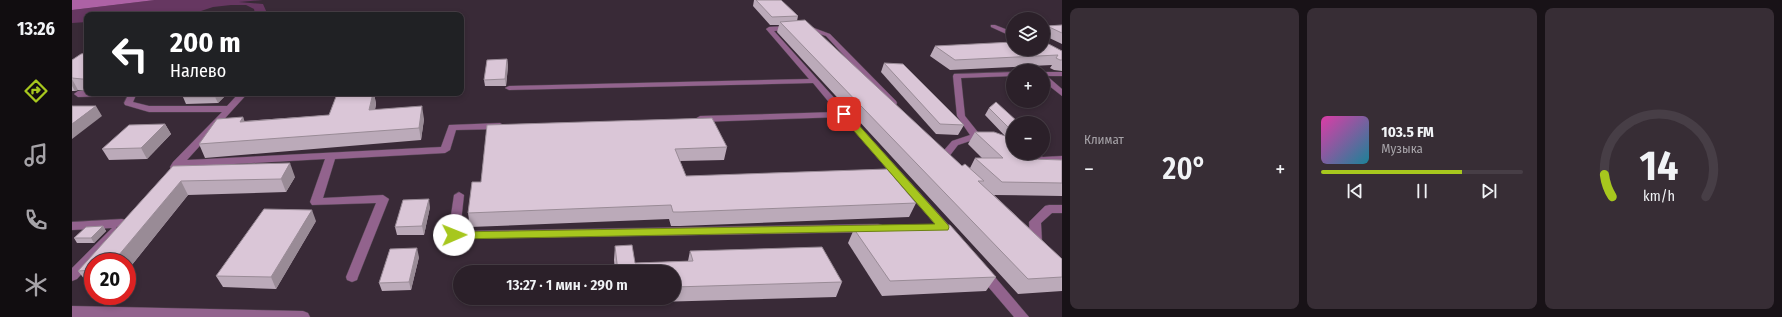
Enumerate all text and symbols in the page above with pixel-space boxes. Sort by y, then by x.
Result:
map controls [1006,12,1050,160]
button: layers [1006,12,1050,56]
text: 13:26 [17,18,55,40]
text: 200 m [170,26,241,59]
icon: left [104,28,156,80]
text: Налево [170,60,226,82]
button: + [1006,64,1050,108]
icon: directions [22,77,50,105]
pin [827,97,861,131]
icon: arrive [833,103,855,125]
button: − [1006,116,1050,160]
text: 103.5 FM [1381,123,1434,141]
text: Климат [1084,132,1124,147]
text: 14 [1640,140,1679,190]
icon: music [22,141,50,169]
text: Музыка [1381,141,1423,156]
text: 20° [1163,151,1207,187]
text: − [1084,156,1094,183]
text: + [1275,156,1285,183]
icon: previous [1344,180,1366,202]
icon: pause [1411,180,1433,202]
icon: next [1478,180,1500,202]
text: km/h [1643,187,1675,204]
icon: phone [22,206,50,234]
position arrow [433,214,475,256]
speed limit sign: 20 [84,253,136,305]
icon: climate [22,271,50,299]
text: 13:27 · 1 мин · 290 m [506,276,628,294]

